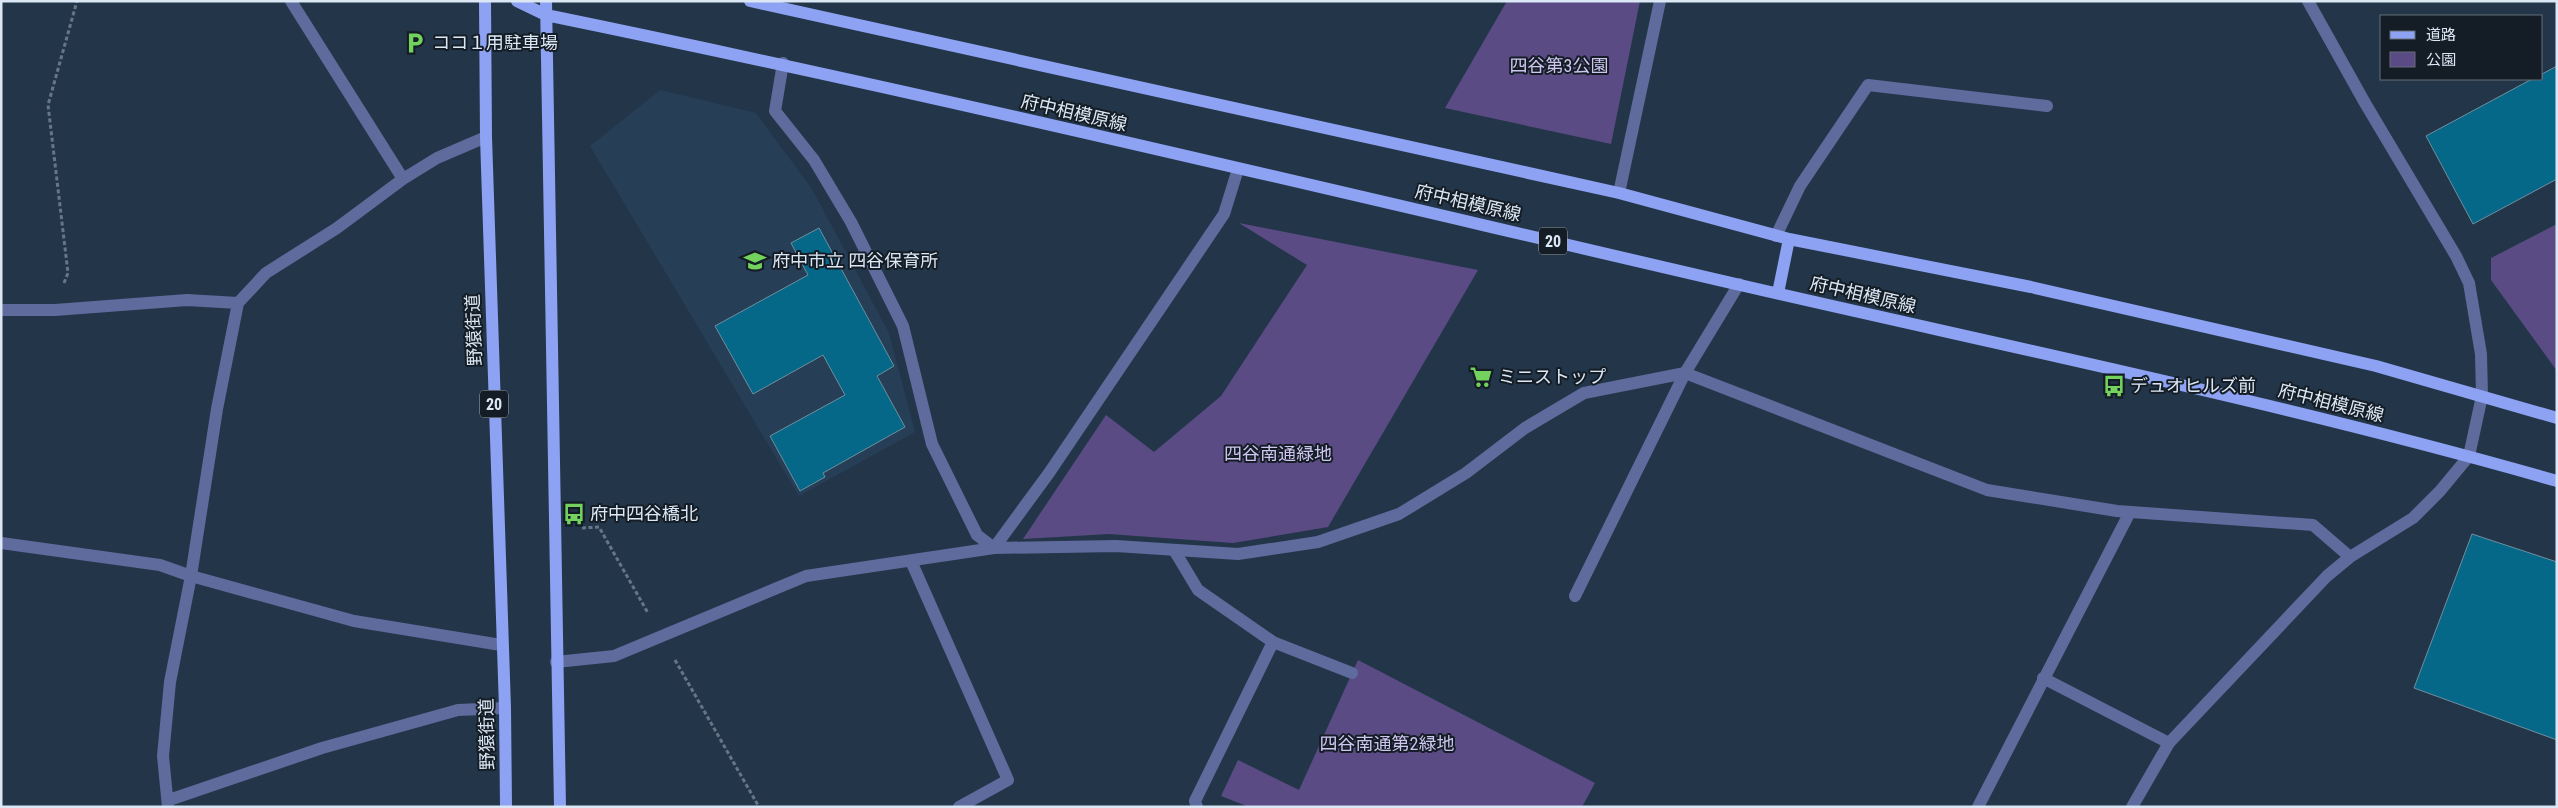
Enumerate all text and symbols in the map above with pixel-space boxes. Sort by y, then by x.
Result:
legend [2380,15,2543,80]
text: 道路 [2426,26,2456,44]
parking icon: ココ１用駐車場 [402,30,428,56]
place label: ココ１用駐車場 [432,32,558,53]
text: 公園 [2426,51,2456,69]
park label: 四谷第3公園 [1510,55,1608,76]
street label: 府中相模原線 [1019,90,1129,135]
street label: 府中相模原線 [1413,180,1523,225]
road number: 20 [1539,228,1567,255]
school or university icon: 府中市立 四谷保育所 [742,248,768,274]
place label: 府中市立 四谷保育所 [772,250,938,271]
street label: 府中相模原線 [1808,272,1918,317]
street label: 野猿街道 [462,294,485,366]
supermarket icon: ミニストップ [1468,364,1494,390]
place label: ミニストップ [1498,366,1606,387]
bus stop icon: デュオヒルズ前 [2101,373,2127,399]
place label: デュオヒルズ前 [2130,375,2256,396]
street label: 府中相模原線 [2276,379,2386,426]
road number: 20 [480,390,508,418]
park label: 四谷南通緑地 [1224,443,1332,464]
bus stop icon: 府中四谷橋北 [561,501,587,527]
place label: 府中四谷橋北 [590,503,698,524]
street label: 野猿街道 [475,698,498,770]
park label: 四谷南通第2緑地 [1320,733,1454,754]

